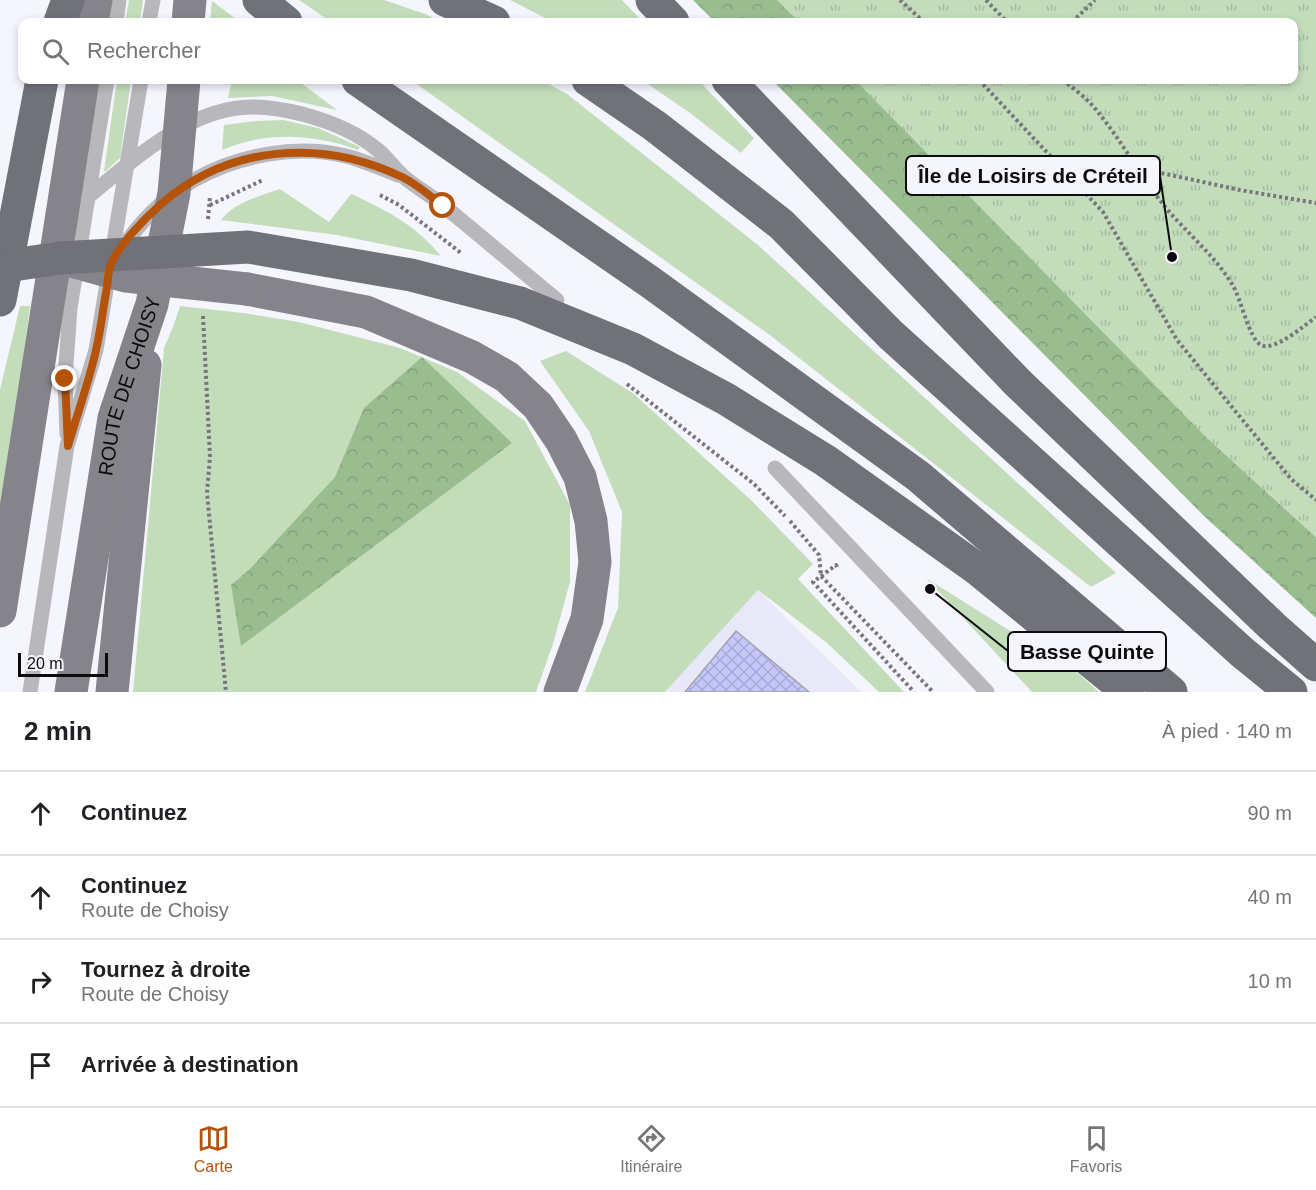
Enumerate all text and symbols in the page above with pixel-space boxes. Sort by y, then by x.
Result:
search box [18,18,1298,84]
icon: search [39,35,72,68]
text: Rechercher [87,38,201,63]
callout: Île de Loisirs de Créteil [906,156,1160,195]
text: Île de Loisirs de Créteil [917,164,1148,187]
route start [429,192,455,218]
street label: ROUTE DE CHOISY [94,295,164,477]
route end [51,365,77,391]
callout: Basse Quinte [1008,632,1166,671]
text: Basse Quinte [1020,640,1154,663]
scale bar [18,650,108,678]
text: 20 m [27,655,63,672]
text: 2 min [24,716,92,746]
text: À pied · 140 m [1162,720,1292,742]
icon: ahead [24,797,57,830]
text: Continuez [81,800,187,825]
text: 90 m [1248,802,1292,824]
text: Continuez [81,873,187,898]
icon: ahead [24,881,57,914]
text: 40 m [1248,886,1292,908]
text: Route de Choisy [81,899,229,921]
text: Tournez à droite [81,957,251,982]
icon: right [24,965,57,998]
text: 10 m [1248,970,1292,992]
text: Route de Choisy [81,983,229,1005]
icon: arrive [24,1049,57,1082]
text: Arrivée à destination [81,1052,299,1077]
tab: Carte [194,1122,233,1176]
tab: Itinéraire [620,1122,682,1176]
tab: Favoris [1070,1122,1122,1176]

